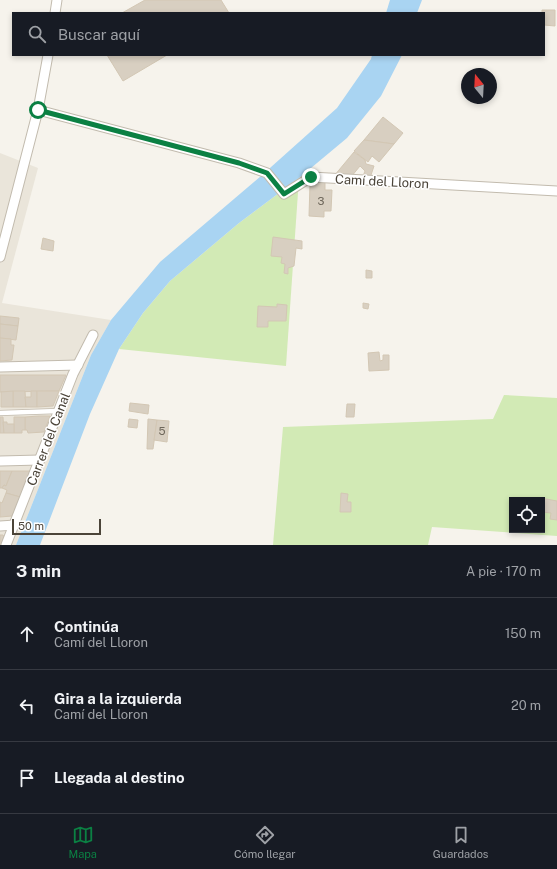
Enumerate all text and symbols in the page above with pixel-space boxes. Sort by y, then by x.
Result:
search box [12,12,545,56]
icon: search [26,23,48,45]
text: Buscar aquí [58,26,140,43]
north arrow [461,68,497,104]
route start [29,101,47,119]
route end [302,168,320,186]
street label: Camí del Lloron [335,172,429,191]
house number: 3 [318,195,325,207]
street label: Carrer del Canal [24,390,73,488]
house number: 5 [158,425,166,437]
map controls [509,497,545,533]
button: locate [509,497,545,533]
scale bar [12,517,101,536]
text: 50 m [18,520,44,532]
text: 3 min [16,561,61,581]
text: A pie · 170 m [466,564,541,579]
text: Continúa [54,618,119,635]
icon: ahead [16,623,38,645]
text: 150 m [505,626,541,641]
text: Camí del Lloron [54,635,148,650]
text: Gira a la izquierda [54,690,182,707]
icon: left [16,695,38,717]
text: 20 m [511,698,541,713]
text: Camí del Lloron [54,707,148,722]
icon: arrive [16,767,38,789]
text: Llegada al destino [54,769,185,786]
tab: Mapa [69,824,97,860]
tab: Cómo llegar [234,824,296,860]
tab: Guardados [433,824,488,860]

